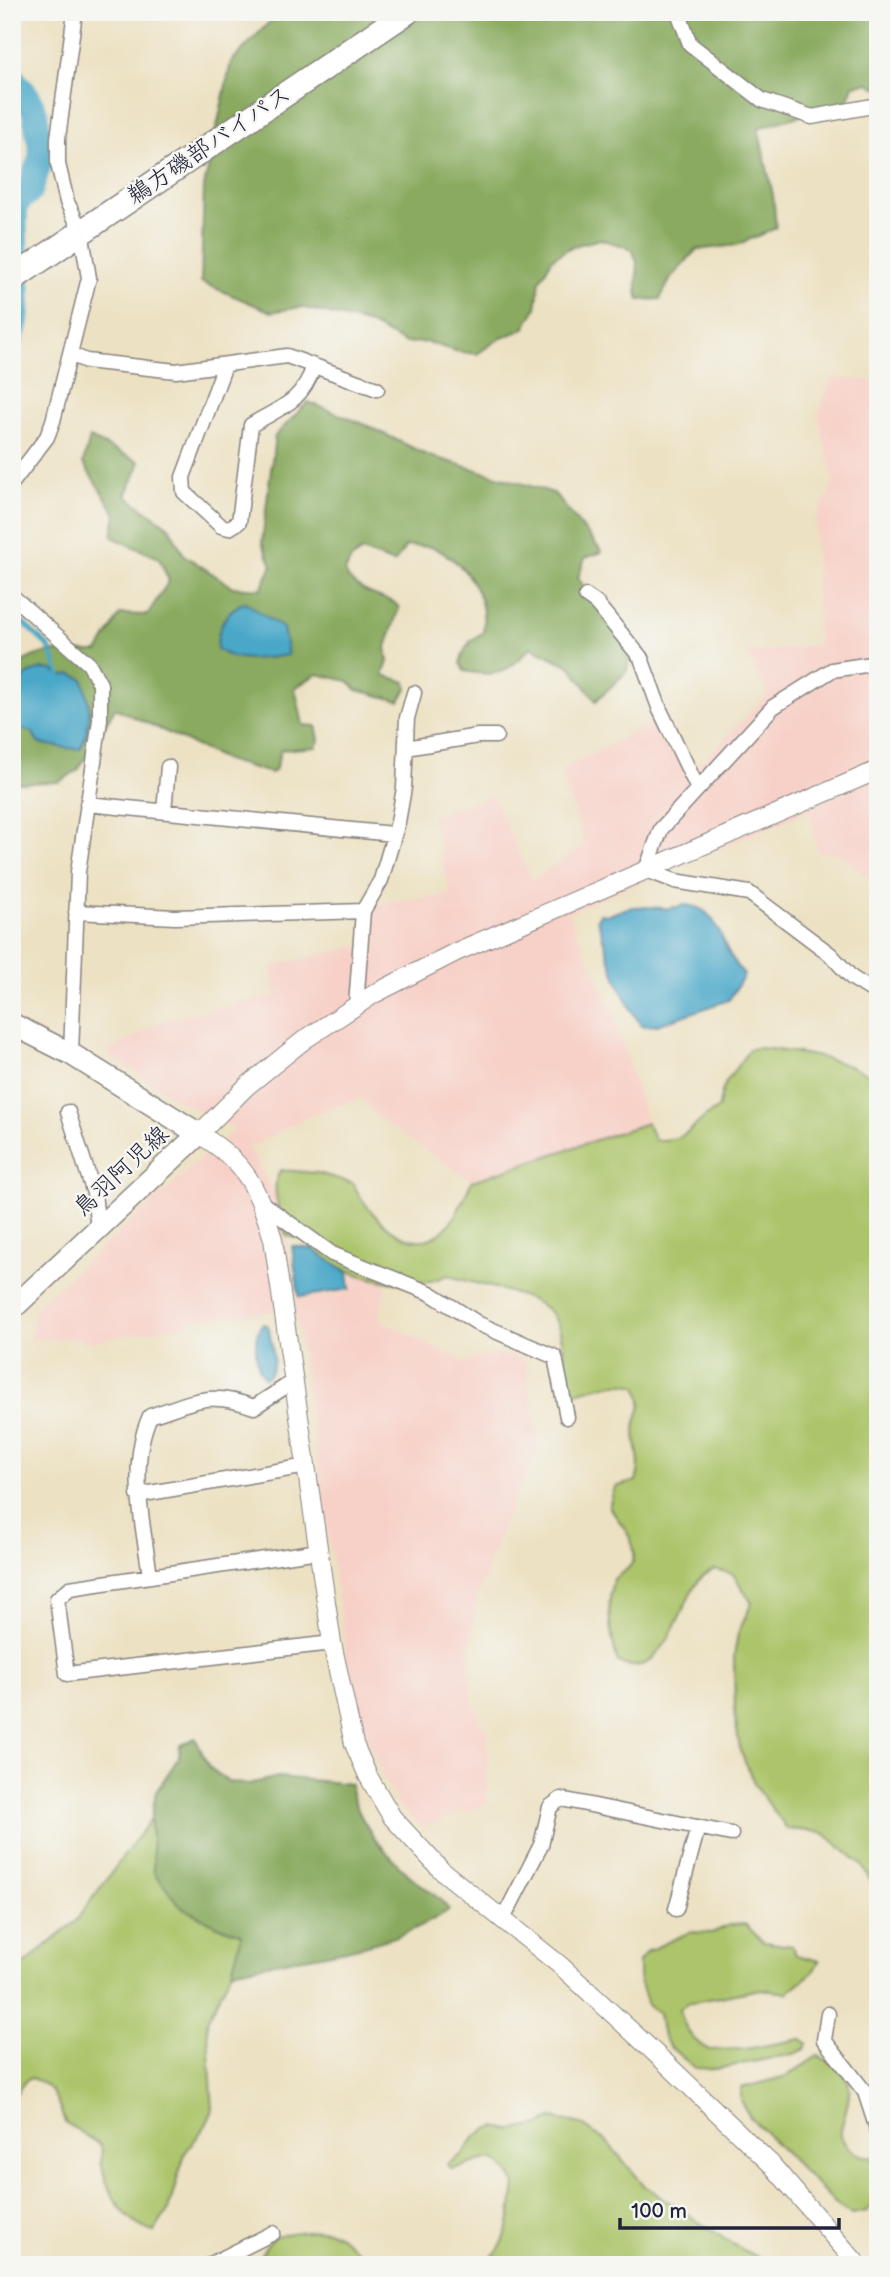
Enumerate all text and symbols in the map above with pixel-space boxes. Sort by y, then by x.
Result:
street label: 鵜方磯部バイパス [121,79,297,211]
street label: 鳥羽阿児線 [67,1119,175,1223]
scale bar [620,2186,839,2230]
text: 100 m [631,2199,687,2224]

